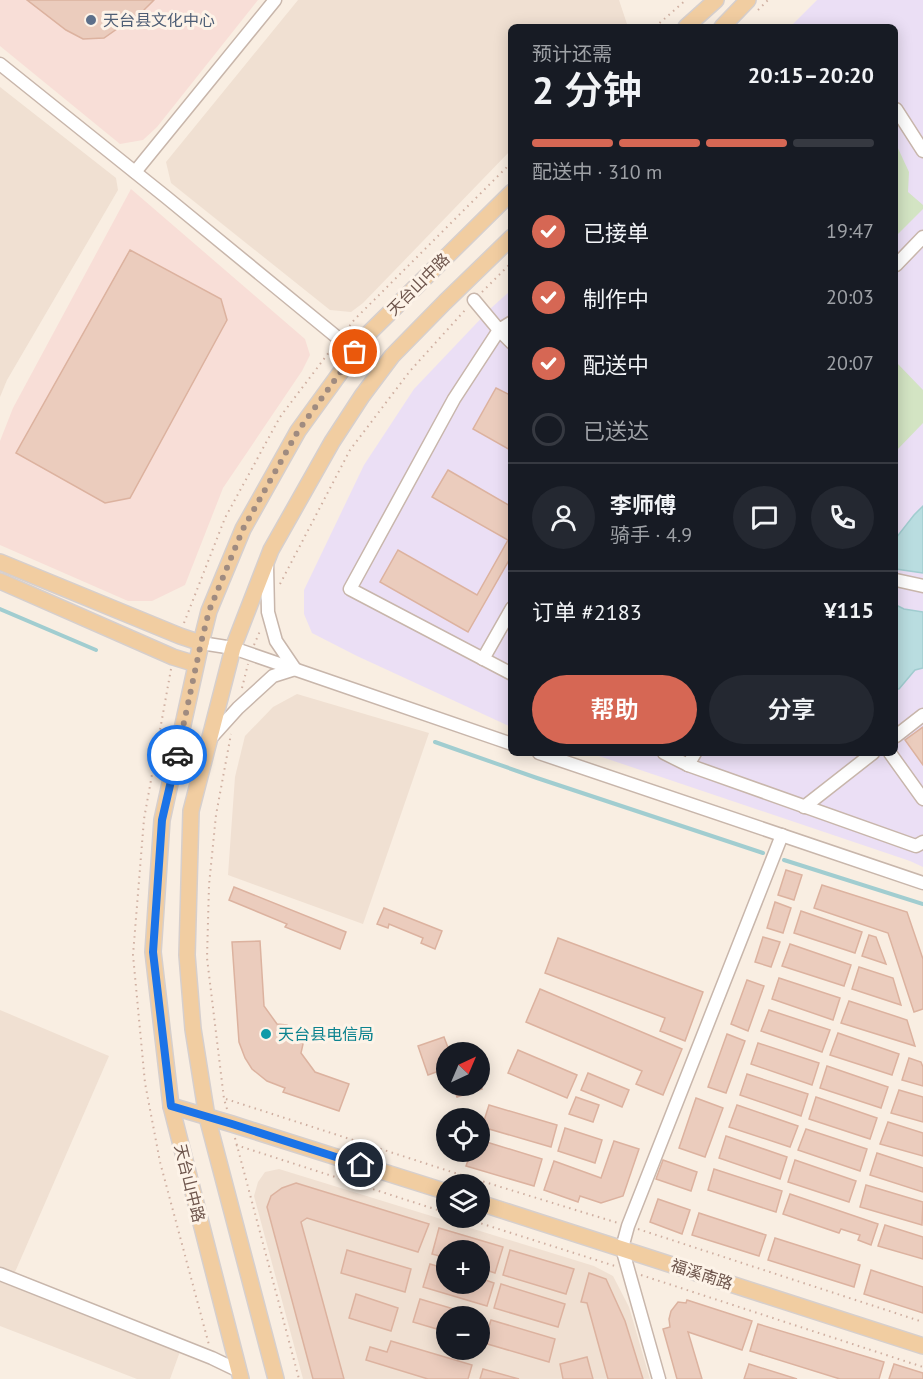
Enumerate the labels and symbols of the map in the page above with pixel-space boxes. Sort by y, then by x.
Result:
place label: 天台县文化中心 [103,10,215,30]
marker: 天台县文化中心 [84,13,98,27]
street label: 天台山中路 [383,249,453,319]
pin [329,326,380,377]
courier [147,725,207,785]
place label: 天台县电信局 [278,1024,374,1044]
marker: 天台县电信局 [259,1027,273,1041]
north arrow [436,1042,490,1096]
pin [335,1139,386,1190]
street label: 天台山中路 [171,1142,209,1224]
street label: 福溪南路 [668,1255,736,1293]

